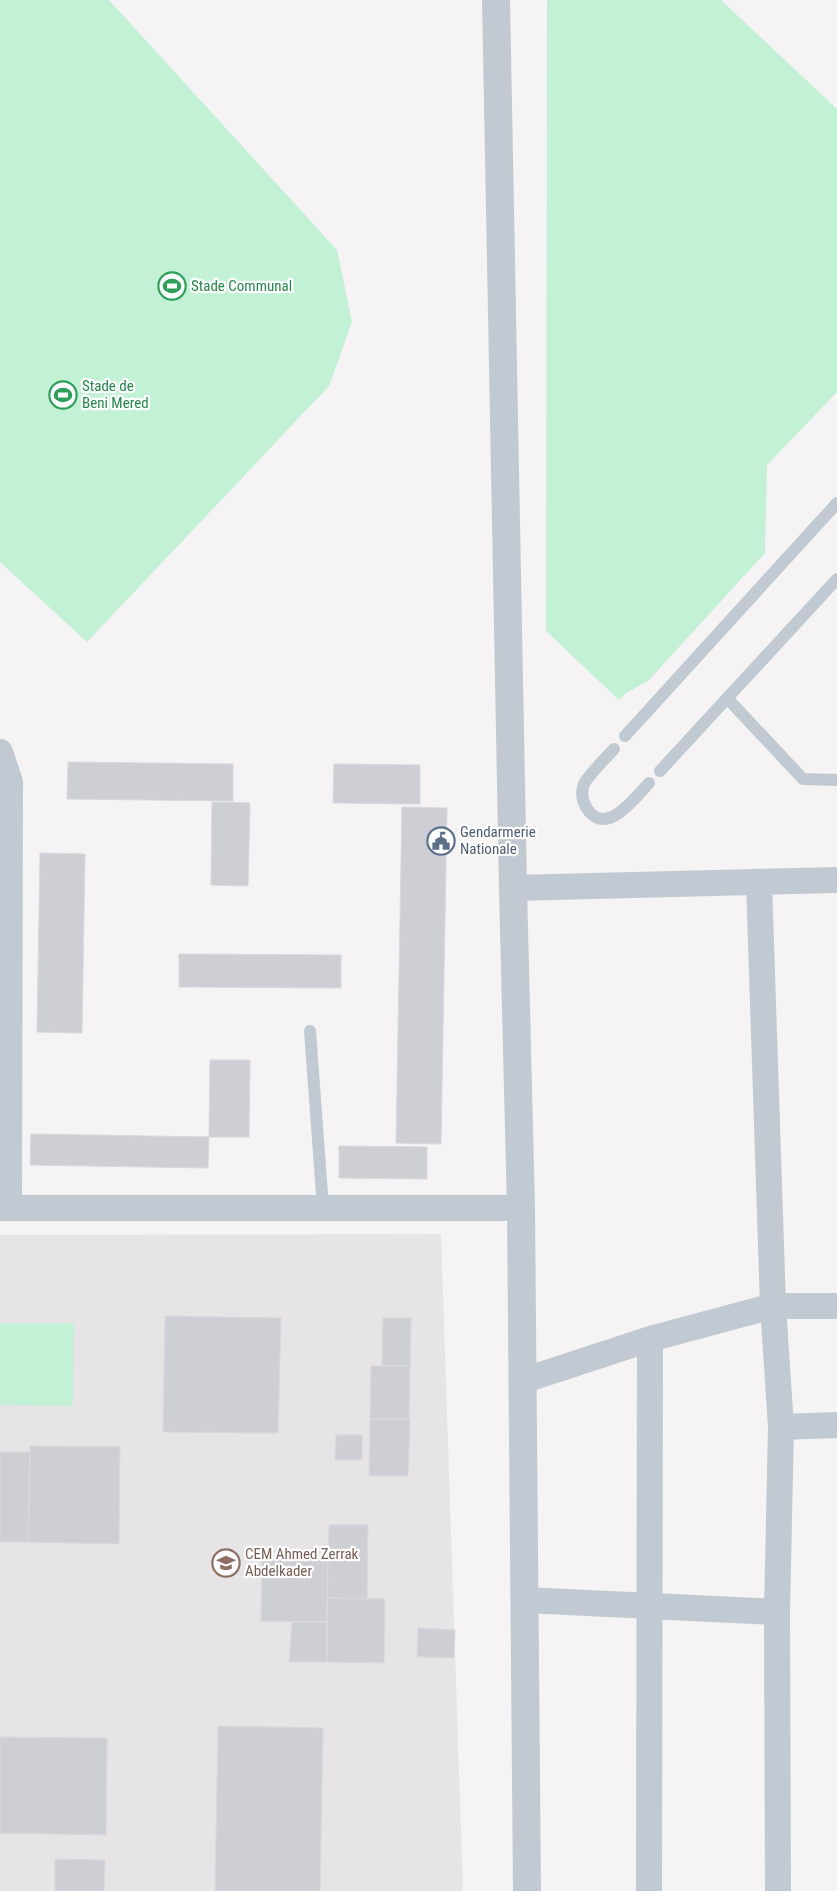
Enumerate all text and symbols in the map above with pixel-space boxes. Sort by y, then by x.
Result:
sports icon: Stade Communal [157,271,187,301]
place label: Stade Communal [191,277,292,295]
place label: Stade de Beni Mered [82,377,149,412]
sports icon: Stade de Beni Mered [48,380,78,410]
place label: Gendarmerie Nationale [460,823,536,858]
public building icon: Gendarmerie Nationale [426,826,456,856]
place label: CEM Ahmed Zerrak Abdelkader [245,1545,359,1580]
school or university icon: CEM Ahmed Zerrak Abdelkader [211,1548,241,1578]

